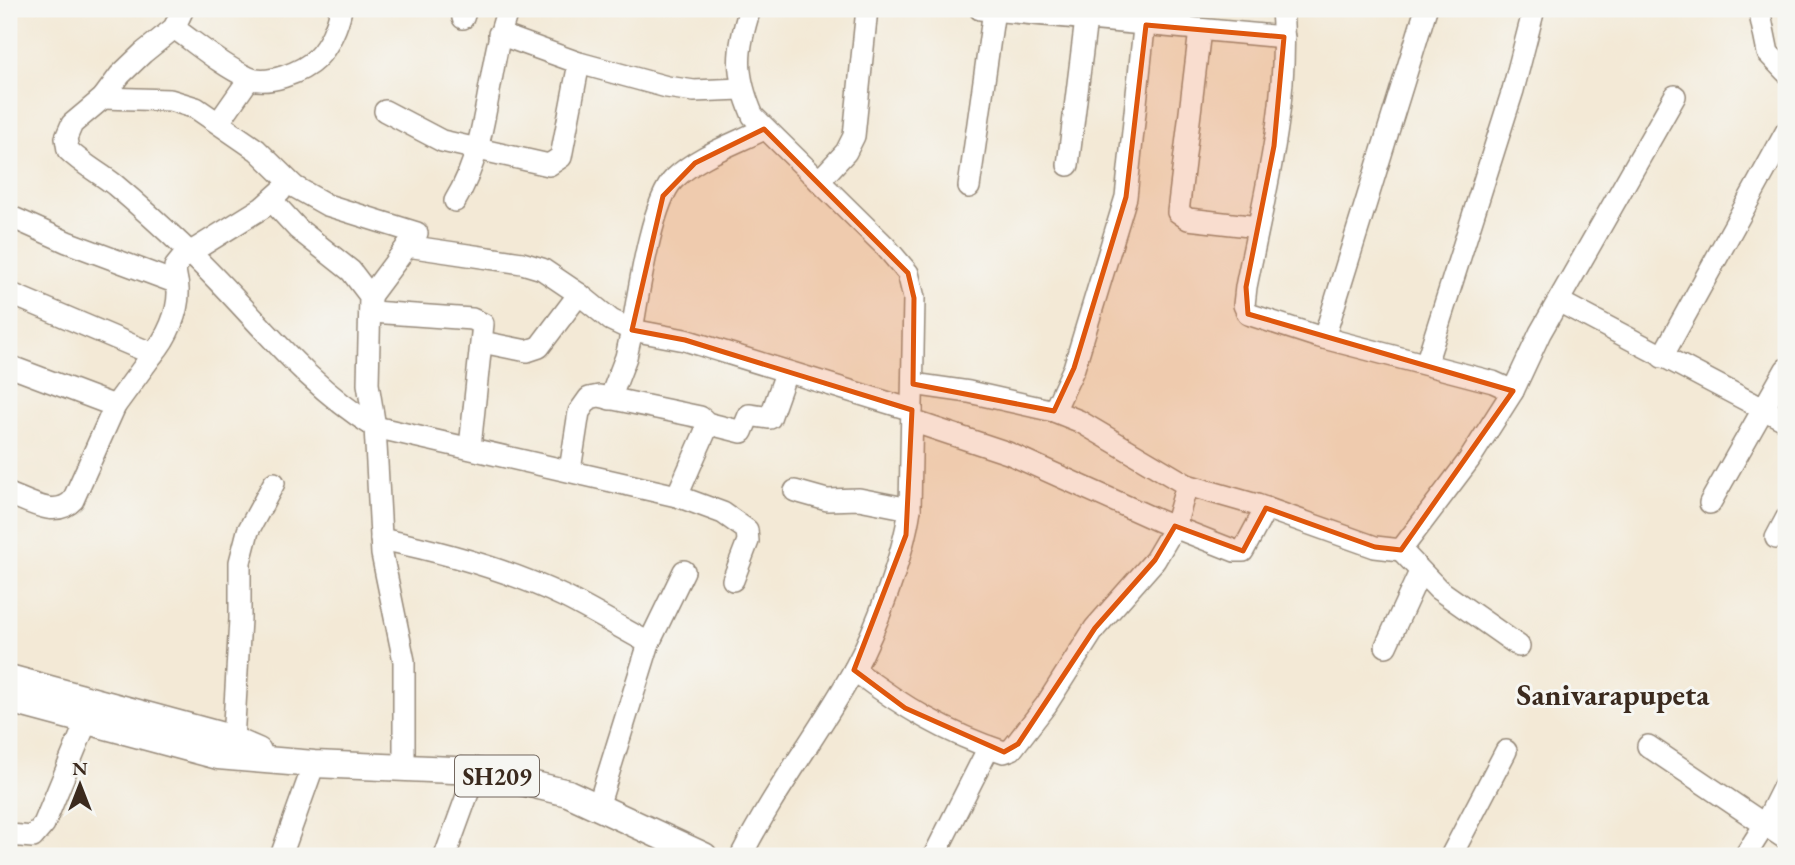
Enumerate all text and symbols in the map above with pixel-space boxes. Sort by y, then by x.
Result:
district label: Sanivarapupeta [1517,675,1710,714]
north arrow [46,750,116,820]
text: N [72,756,88,781]
road number: SH209 [455,756,539,796]

